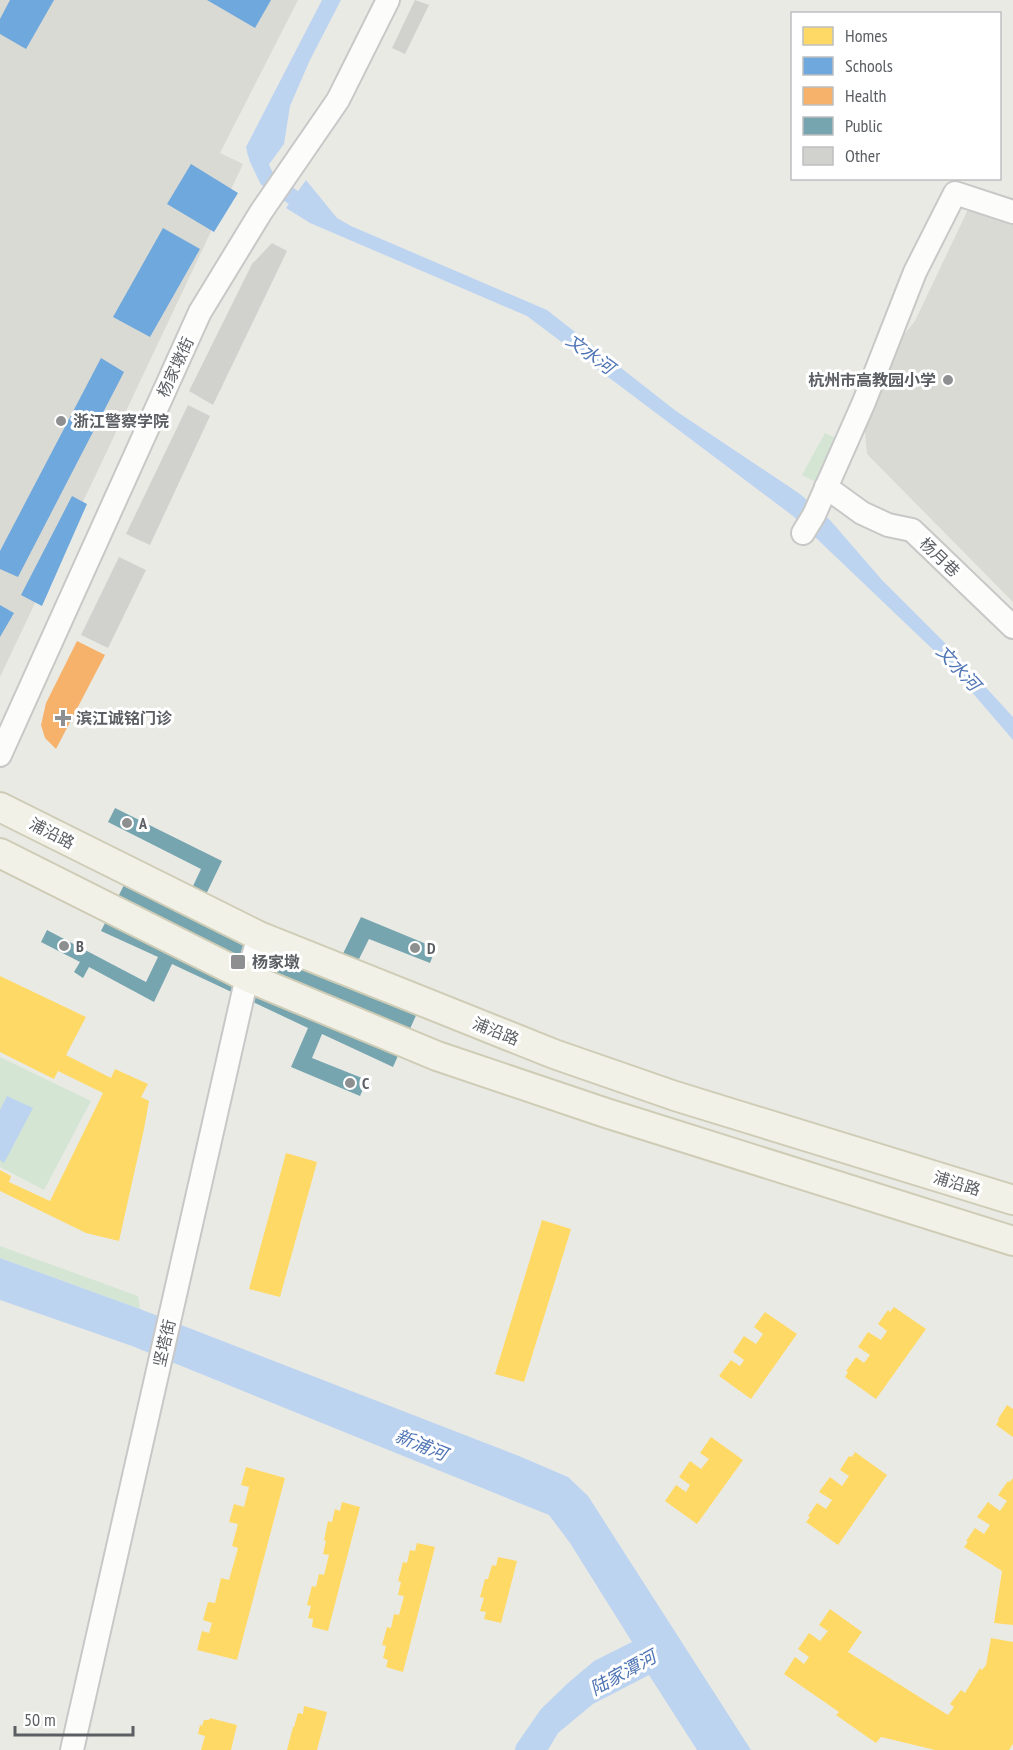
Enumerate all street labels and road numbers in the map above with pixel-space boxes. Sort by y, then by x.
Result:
street label: 杨家墩街 [152,334,198,400]
street label: 杨月巷 [916,533,964,581]
street label: 浦沿路 [26,813,78,853]
street label: 浦沿路 [470,1013,522,1049]
street label: 浦沿路 [931,1166,983,1200]
street label: 坚塔街 [149,1317,179,1369]

